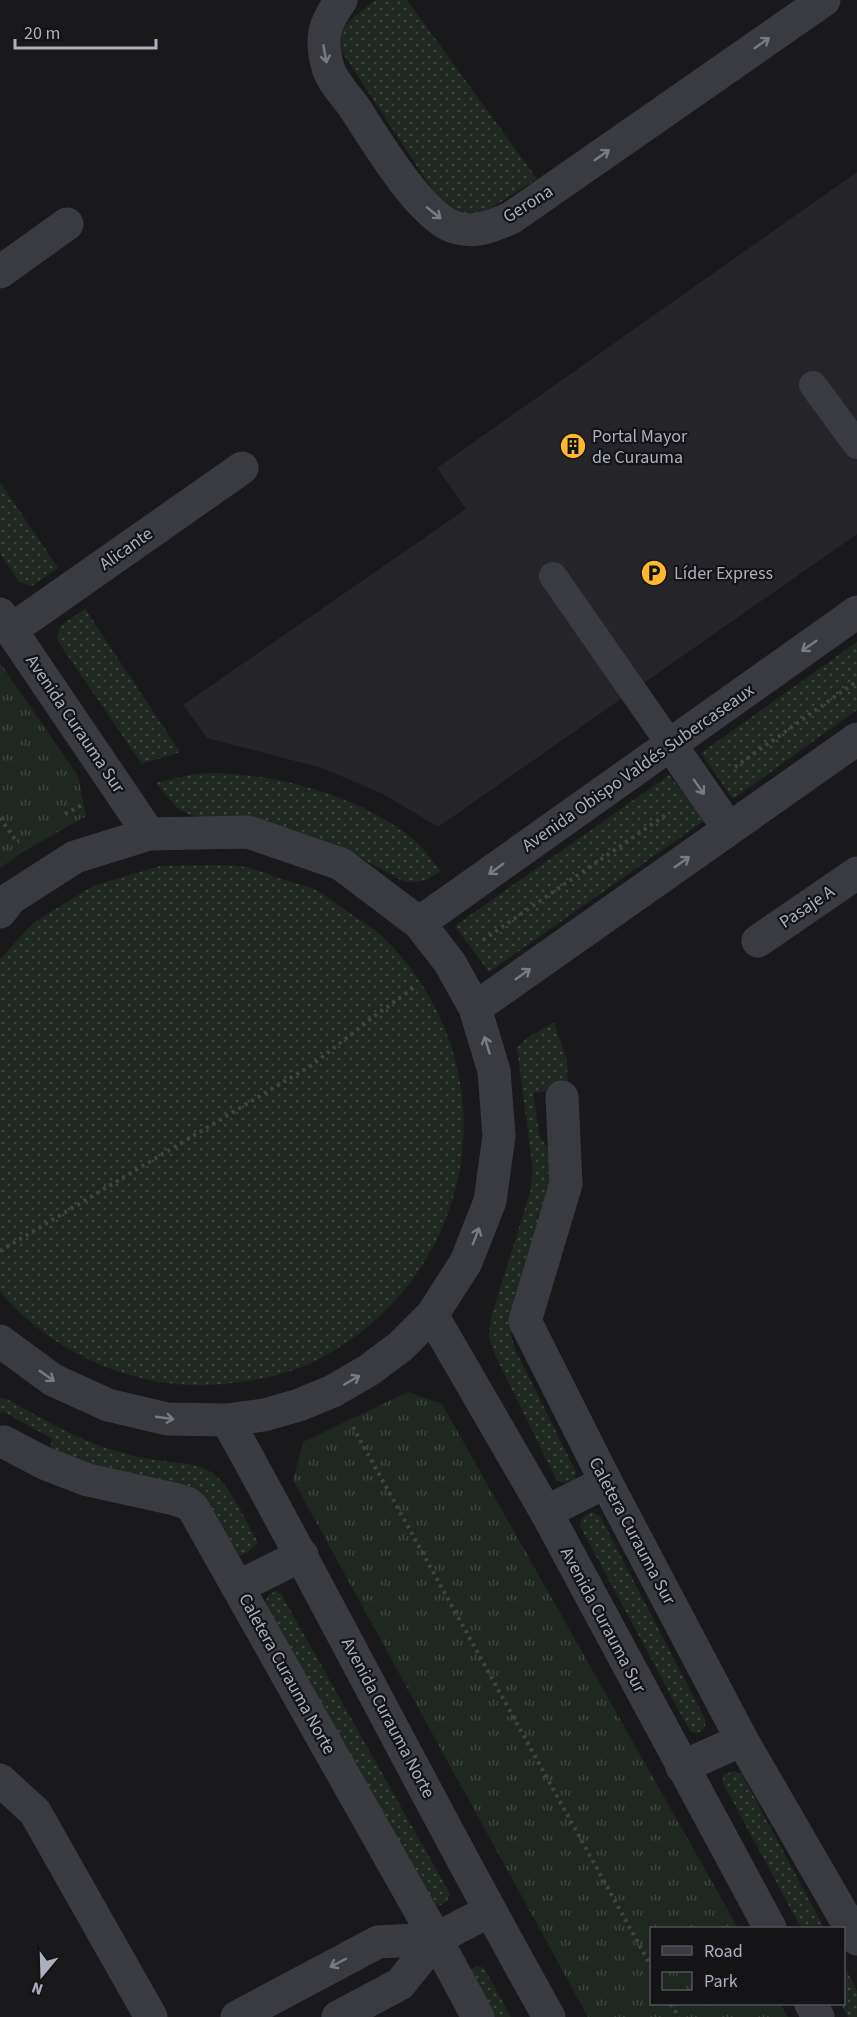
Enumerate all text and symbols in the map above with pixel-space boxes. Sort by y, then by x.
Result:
scale bar [15,12,156,50]
text: 20 m [24,21,60,46]
one-way arrow [753,37,769,49]
one-way arrow [319,43,330,63]
one-way arrow [593,149,609,161]
street label: Gerona [498,179,558,229]
one-way arrow [426,206,442,219]
place label: Portal Mayor de Curauma [592,424,688,470]
building icon: Portal Mayor de Curauma [558,431,588,461]
street label: Alicante [94,521,158,577]
parking icon: Líder Express [639,558,669,588]
place label: Líder Express [674,561,773,586]
one-way arrow [802,640,818,652]
street label: Avenida Curauma Sur [19,650,131,799]
street label: Avenida Obispo Valdés Subercaseaux [517,678,759,858]
one-way arrow [693,778,705,794]
one-way arrow [674,856,690,868]
one-way arrow [489,862,505,875]
street label: Pasaje A [774,879,840,935]
one-way arrow [514,968,530,980]
one-way arrow [480,1036,491,1055]
one-way arrow [472,1227,483,1245]
one-way arrow [38,1370,54,1382]
one-way arrow [343,1374,360,1386]
one-way arrow [154,1412,174,1423]
street label: Caletera Curauma Sur [583,1453,682,1610]
street label: Avenida Curauma Sur [554,1543,652,1698]
street label: Caletera Curauma Norte [232,1589,342,1759]
street label: Avenida Curauma Norte [335,1633,441,1803]
legend [650,1927,845,2005]
text: Road [704,1939,743,1964]
north arrow [12,1945,72,2005]
one-way arrow [329,1958,347,1969]
text: Park [704,1969,738,1994]
text: N [29,1976,46,2000]

